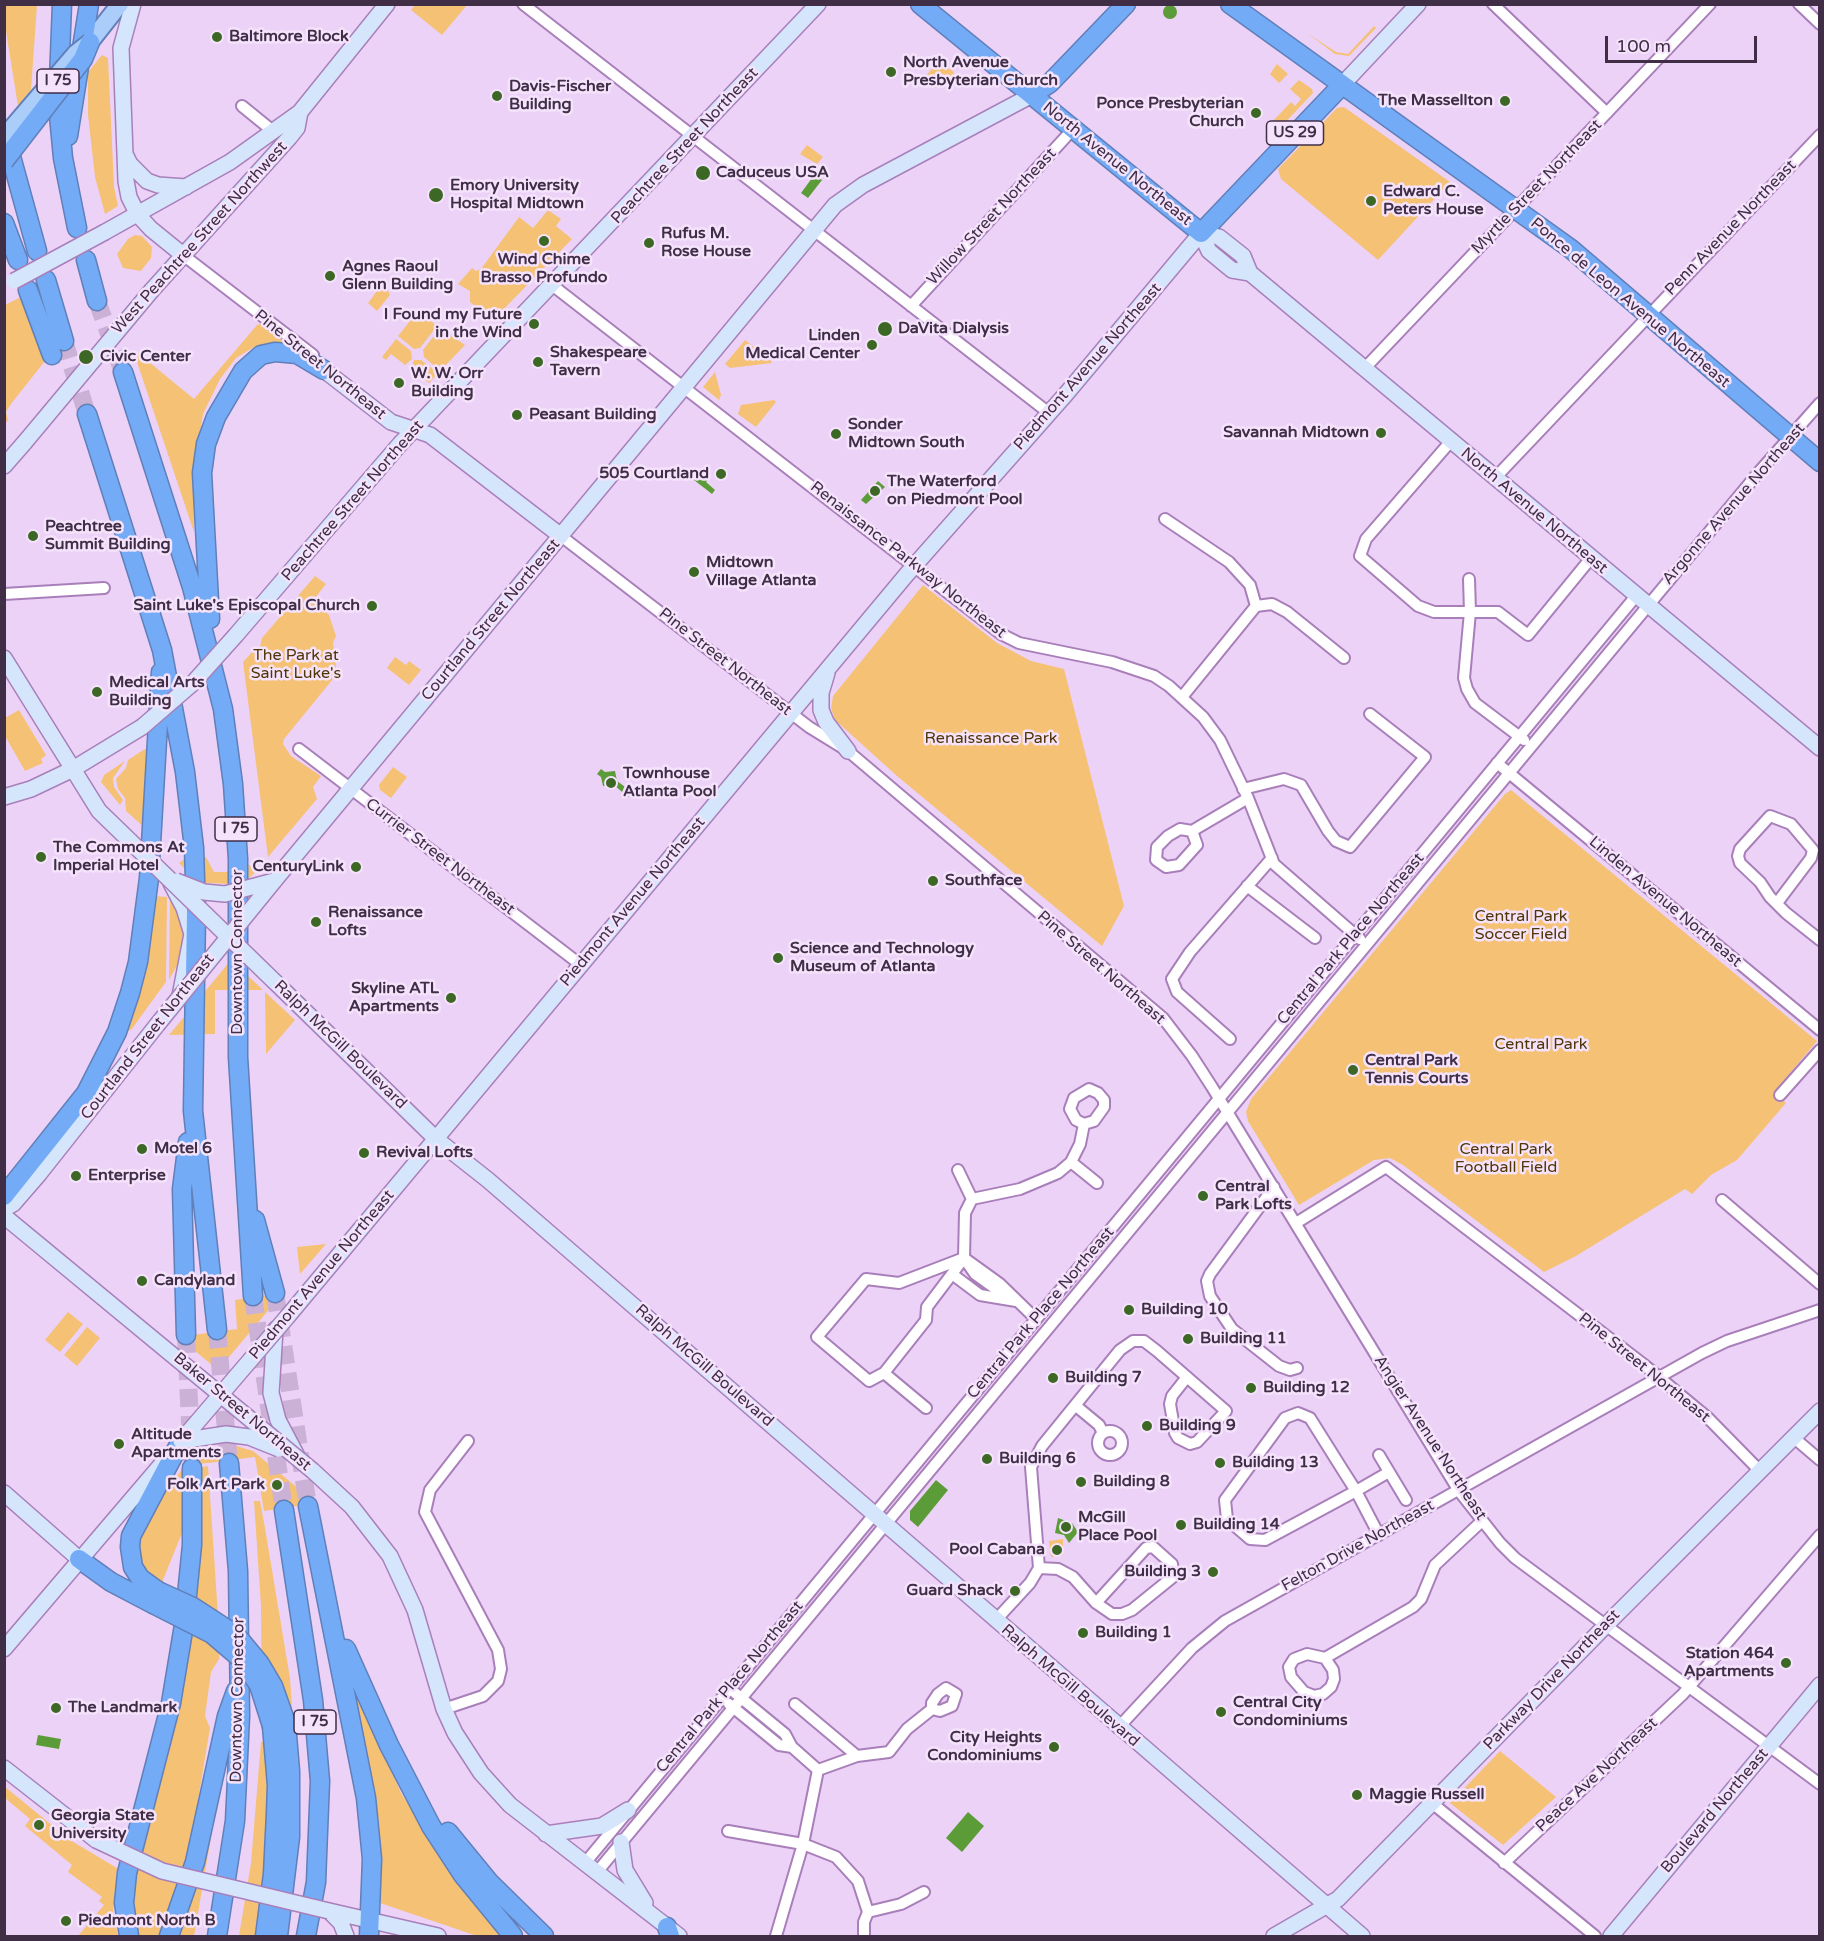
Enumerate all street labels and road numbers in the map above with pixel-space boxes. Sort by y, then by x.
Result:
street label: Peachtree Street Northeast [607,64,763,228]
road number: I 75 [37,69,79,93]
street label: North Avenue Northeast [1039,98,1195,230]
street label: Myrtle Street Northeast [1468,116,1606,258]
road number: US 29 [1266,121,1324,145]
street label: West Peachtree Street Northwest [108,138,292,338]
street label: Willow Street Northeast [923,144,1061,290]
street label: Penn Avenue Northeast [1661,156,1801,300]
street label: Ponce de Leon Avenue Northeast [1526,214,1734,392]
street label: Piedmont Avenue Northeast [1010,279,1166,455]
street label: Pine Street Northeast [250,306,390,424]
street label: Peachtree Street Northeast [278,417,428,585]
street label: Argonne Avenue Northeast [1659,419,1809,589]
street label: North Avenue Northeast [1457,444,1611,578]
street label: Renaissance Parkway Northeast [806,478,1010,642]
street label: Courtland Street Northeast [418,535,564,705]
street label: Pine Street Northeast [655,604,795,720]
street label: Currier Street Northeast [361,794,519,920]
street label: Piedmont Avenue Northeast [556,813,710,991]
road number: I 75 [215,817,257,841]
street label: Linden Avenue Northeast [1585,832,1745,972]
street label: Central Park Place Northeast [1273,849,1429,1029]
street label: Downtown Connector [228,869,248,1035]
street label: Pine Street Northeast [1033,907,1169,1029]
street label: Courtland Street Northeast [77,950,219,1124]
street label: Ralph McGill Boulevard [270,977,410,1113]
street label: Piedmont Avenue Northeast [245,1186,399,1364]
street label: Central Park Place Northeast [963,1223,1119,1403]
street label: Ralph McGill Boulevard [631,1301,777,1431]
street label: Pine Street Northeast [1574,1309,1714,1427]
street label: Baker Street Northeast [169,1349,315,1475]
street label: Angier Avenue Northeast [1370,1352,1490,1524]
street label: Felton Drive Northeast [1278,1496,1438,1596]
street label: Central Park Place Northeast [652,1597,808,1777]
street label: Parkway Drive Northeast [1480,1606,1624,1754]
street label: Downtown Connector [227,1617,249,1783]
street label: Ralph McGill Boulevard [997,1621,1143,1751]
road number: I 75 [294,1710,336,1734]
street label: Peace Ave Northeast [1532,1714,1662,1836]
street label: Boulevard Northeast [1657,1745,1773,1877]

